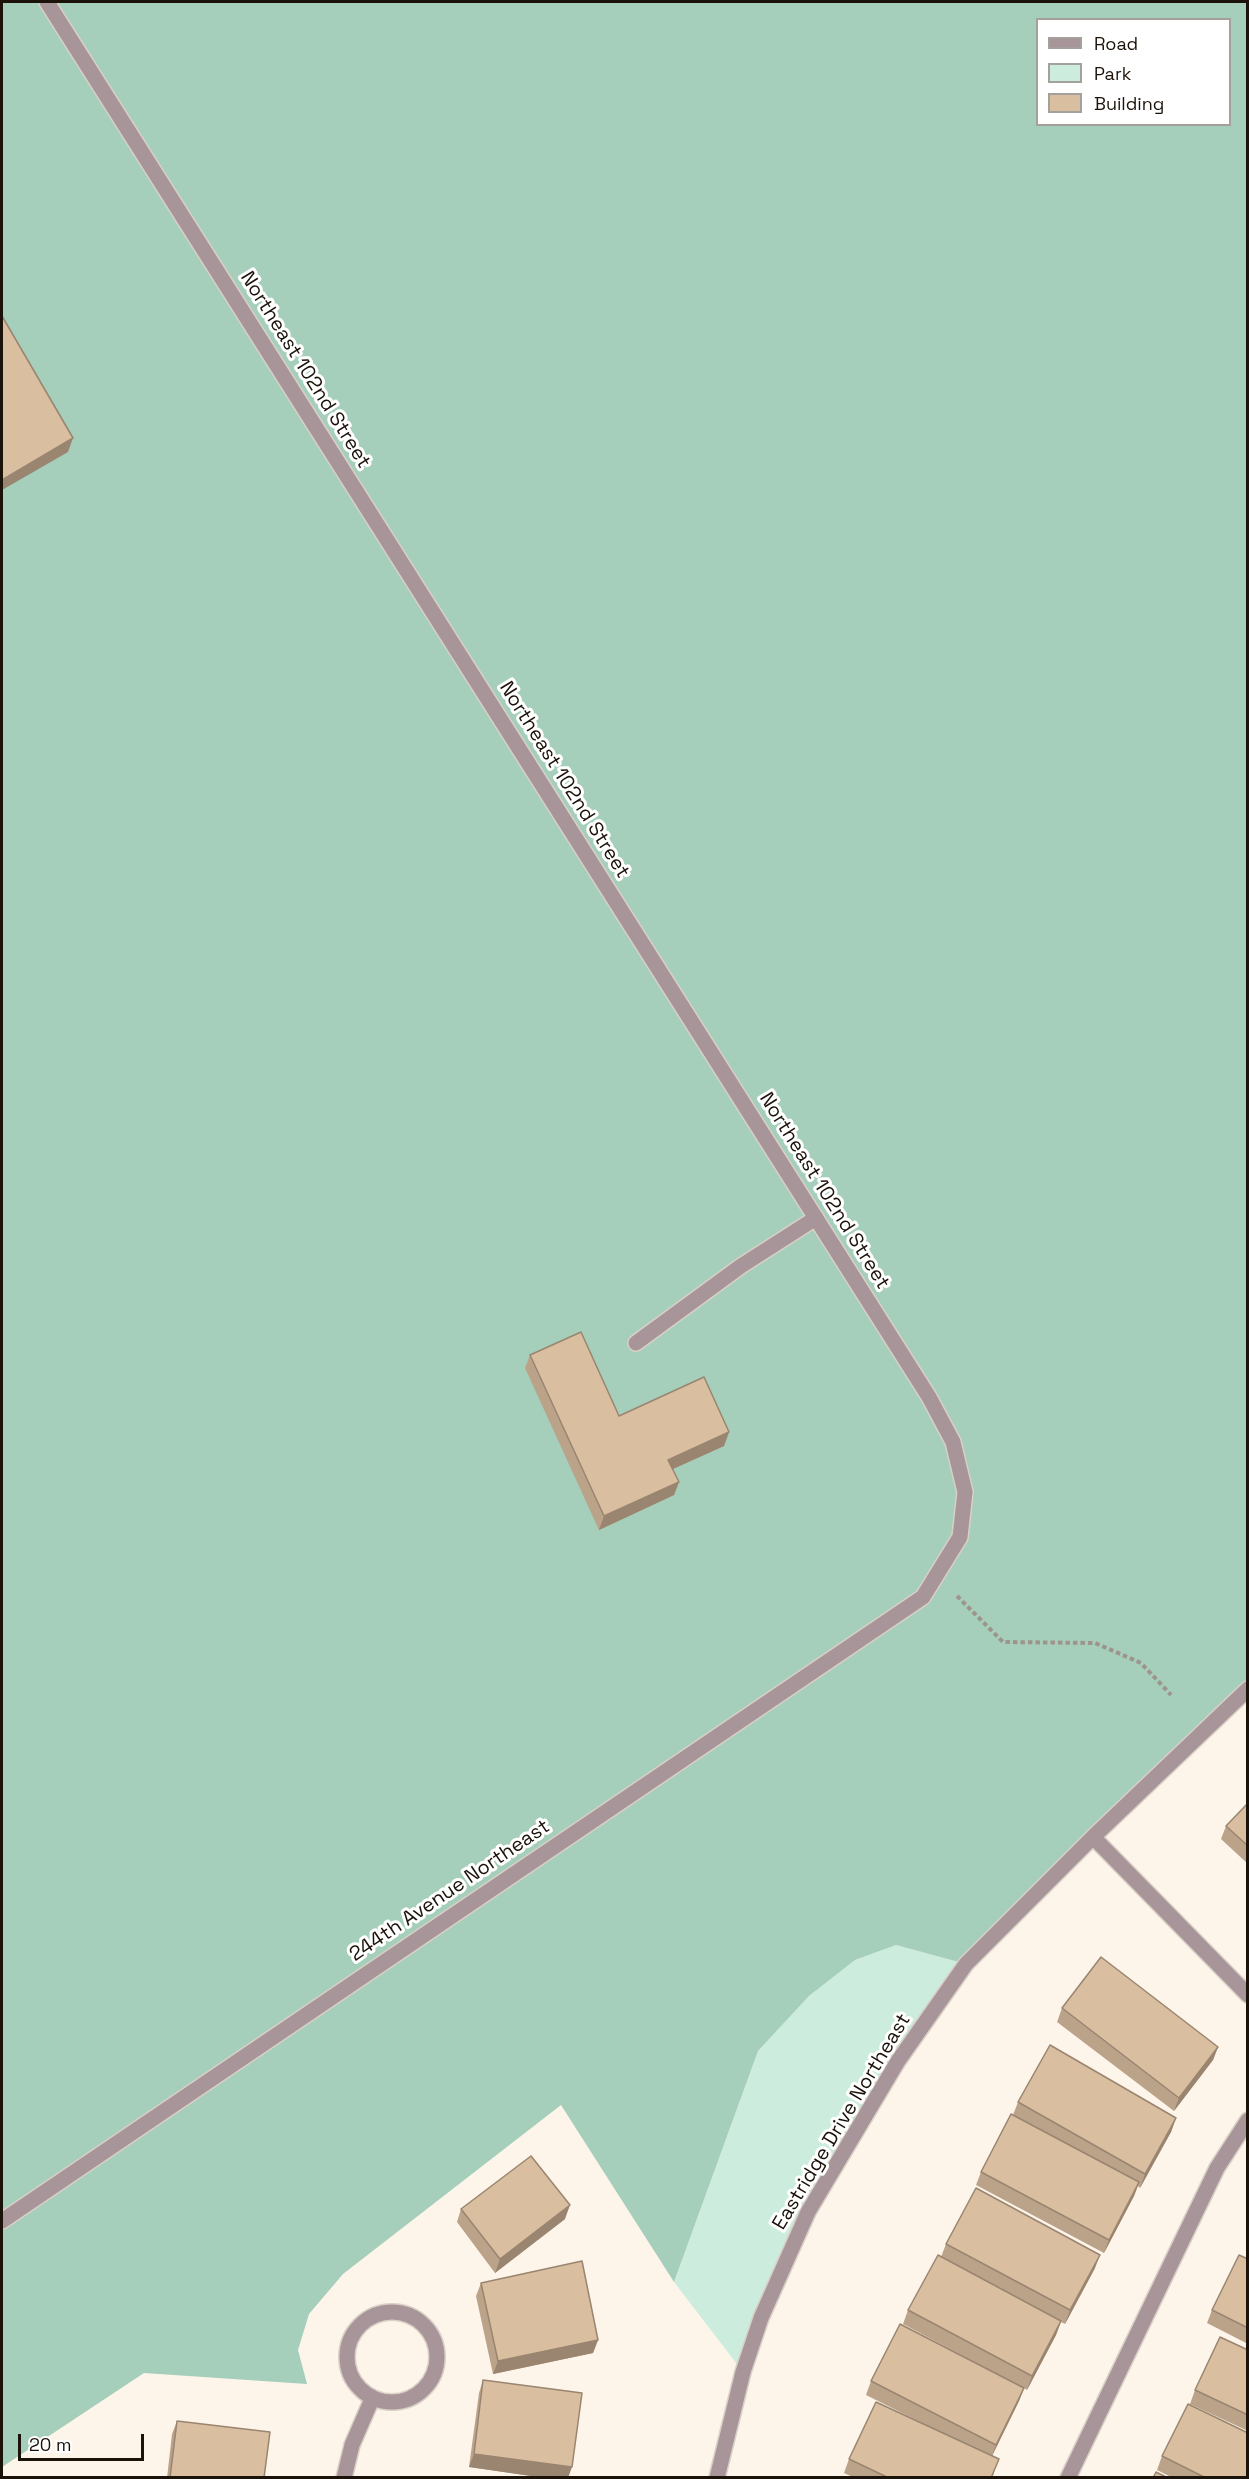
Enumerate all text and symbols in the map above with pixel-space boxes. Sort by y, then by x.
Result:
legend [1036,18,1231,126]
text: Road [1094,32,1138,55]
text: Park [1094,62,1131,85]
text: Building [1094,92,1164,115]
street label: Northeast 102nd Street [235,267,375,473]
street label: Northeast 102nd Street [494,677,634,883]
street label: Northeast 102nd Street [754,1088,894,1294]
street label: 244th Avenue Northeast [345,1815,555,1967]
street label: Eastridge Drive Northeast [768,2010,916,2234]
scale bar [21,2422,147,2460]
text: 20 m [29,2433,72,2456]

